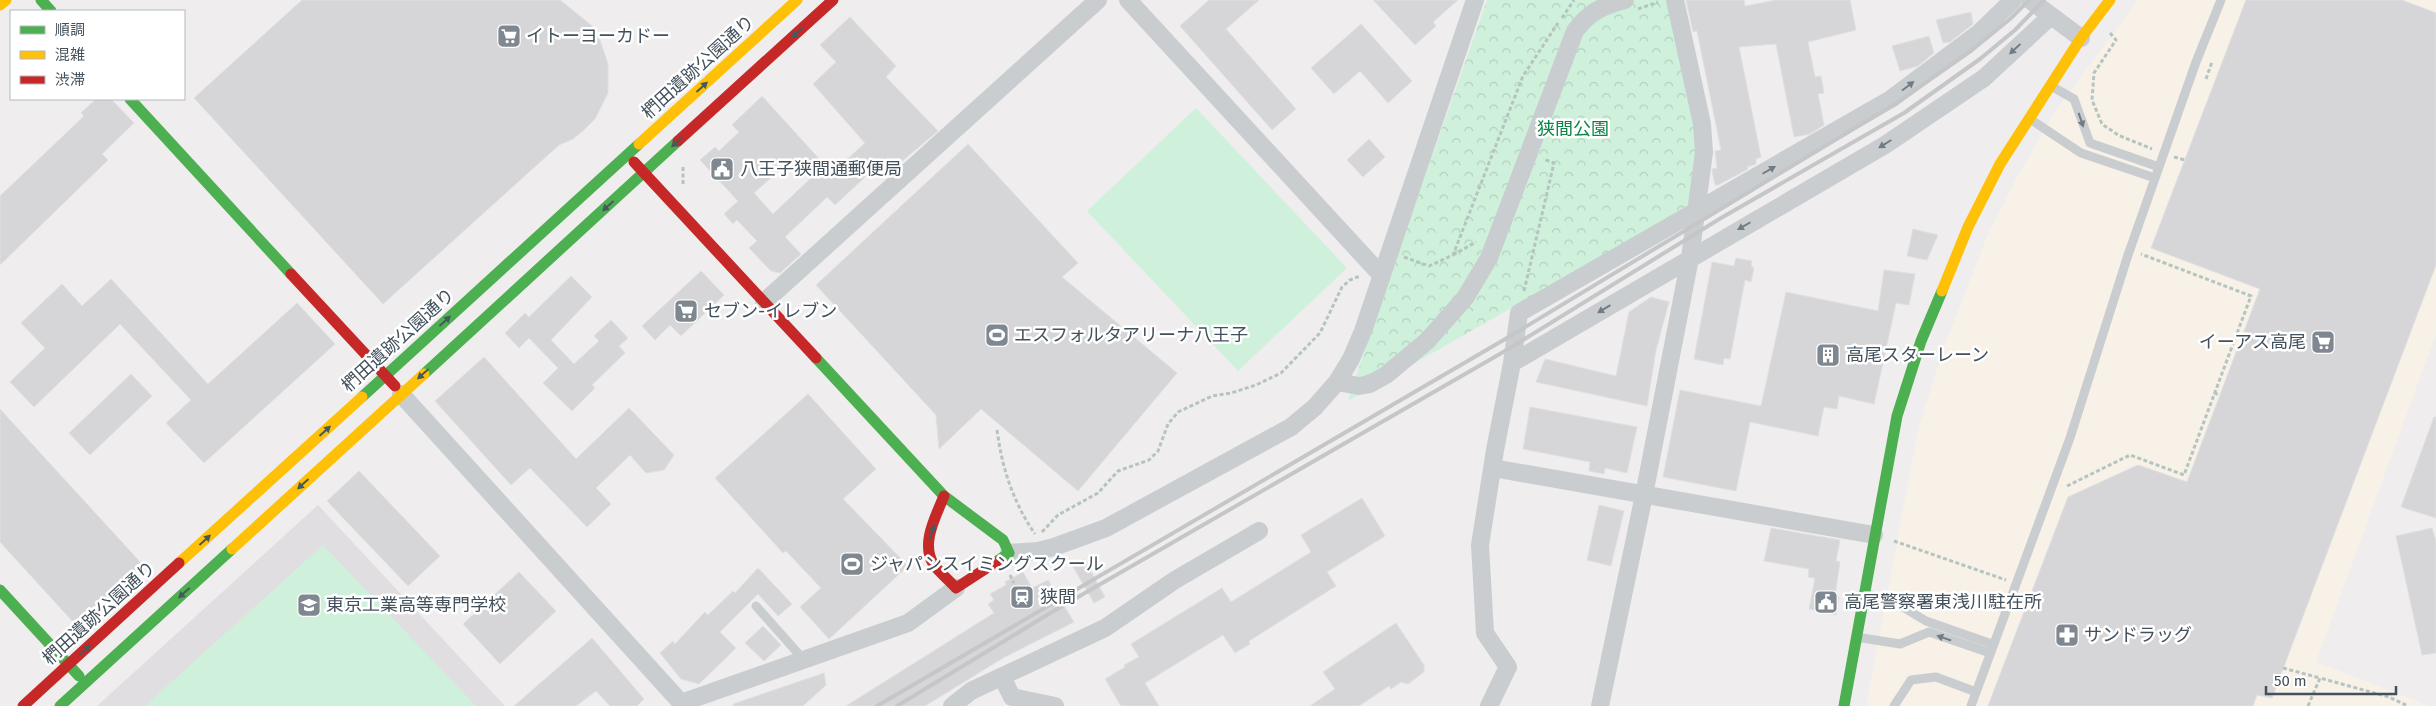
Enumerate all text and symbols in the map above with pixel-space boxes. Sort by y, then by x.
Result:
legend [10,10,185,100]
street label: 椚田遺跡公園通り [637,11,759,123]
text: 順調 [55,21,85,39]
supermarket icon: イトーヨーカドー [496,23,522,49]
place label: イトーヨーカドー [526,25,670,47]
one-way arrow [791,27,803,39]
one-way arrow [2010,43,2022,55]
text: 混雑 [55,46,85,64]
text: 渋滞 [55,71,85,89]
one-way arrow [696,81,708,93]
one-way arrow [1901,81,1915,91]
one-way arrow [2078,113,2086,128]
park label: 狭間公園 [1537,118,1609,140]
one-way arrow [671,137,684,148]
one-way arrow [1878,140,1891,149]
public building icon: 八王子狭間通郵便局 [709,156,735,182]
place label: 八王子狭間通郵便局 [740,158,902,180]
one-way arrow [1762,166,1776,175]
one-way arrow [602,200,614,211]
one-way arrow [1738,222,1751,231]
street label: 椚田遺跡公園通り [337,284,459,396]
supermarket icon: セブン-イレブン [673,298,699,324]
place label: セブン-イレブン [704,300,837,322]
one-way arrow [1598,304,1611,313]
one-way arrow [439,315,451,327]
sports icon: エスフォルタアリーナ八王子 [984,322,1010,348]
place label: エスフォルタアリーナ八王子 [1014,324,1248,346]
supermarket icon: イーアス高尾 [2310,329,2336,355]
place label: イーアス高尾 [2199,331,2306,353]
building icon: 高尾スターレーン [1815,342,1841,368]
place label: 高尾スターレーン [1846,344,1989,366]
one-way arrow [418,368,430,380]
one-way arrow [319,425,332,436]
one-way arrow [298,478,310,490]
one-way arrow [928,525,936,540]
one-way arrow [199,534,211,546]
sports icon: ジャパンスイミングスクール [839,551,865,577]
place label: ジャパンスイミングスクール [870,553,1104,575]
street label: 椚田遺跡公園通り [38,557,160,669]
station icon: 狭間 [1009,584,1035,610]
place label: 狭間 [1040,586,1076,608]
one-way arrow [177,588,190,599]
public building icon: 高尾警察署東浅川駐在所 [1813,589,1839,615]
place label: 高尾警察署東浅川駐在所 [1844,591,2042,613]
school or university icon: 東京工業高等専門学校 [296,592,322,618]
place label: 東京工業高等専門学校 [326,594,506,616]
pharmacy icon: サンドラッグ [2054,622,2080,648]
place label: サンドラッグ [2084,624,2192,646]
one-way arrow [1936,633,1951,641]
one-way arrow [79,644,91,655]
scale bar [2266,664,2396,696]
text: 50 m [2274,672,2307,690]

